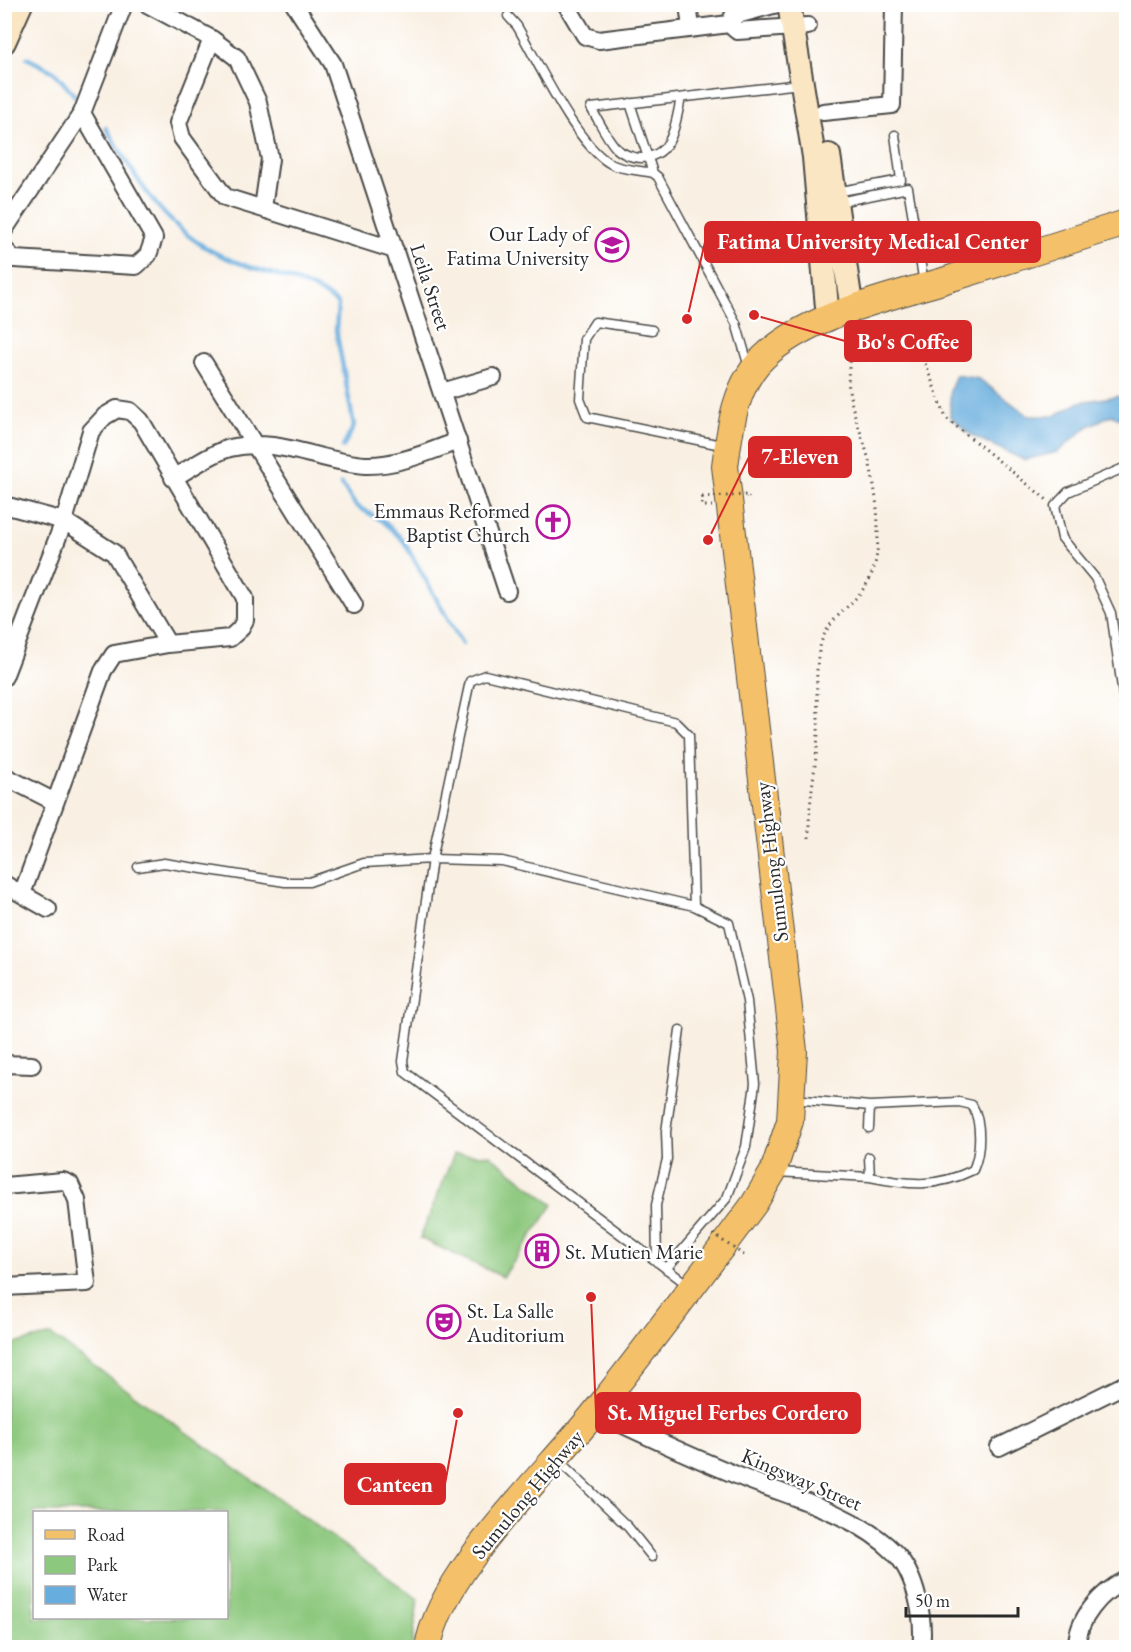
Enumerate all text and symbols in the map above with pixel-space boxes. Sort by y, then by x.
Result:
place label: Our Lady of Fatima University [447,220,591,271]
callout: Fatima University Medical Center [705,222,1040,262]
school or university icon: Our Lady of Fatima University [594,227,630,263]
text: Fatima University Medical Center [717,227,1030,256]
street label: Leila Street [404,240,458,334]
callout: Bo's Coffee [845,321,971,361]
text: Bo's Coffee [857,327,959,356]
callout: 7-Eleven [749,437,851,477]
text: 7-Eleven [761,442,840,471]
place label: Emmaus Reformed Baptist Church [373,497,530,548]
church icon: Emmaus Reformed Baptist Church [535,504,571,540]
street label: Sumulong Highway [748,780,794,944]
building icon: St. Mutien Marie [524,1233,560,1269]
place label: St. Mutien Marie [565,1238,703,1265]
place label: St. La Salle Auditorium [466,1297,565,1348]
theatre icon: St. La Salle Auditorium [426,1304,462,1340]
callout: St. Miguel Ferbes Cordero [596,1393,860,1433]
text: St. Miguel Ferbes Cordero [608,1398,848,1427]
street label: Sumulong Highway [465,1423,590,1564]
street label: Kingsway Street [738,1442,867,1517]
callout: Canteen [345,1464,445,1504]
text: Canteen [357,1470,434,1499]
legend [33,1511,228,1619]
text: Road [87,1523,126,1546]
text: Park [87,1553,118,1576]
scale bar [906,1580,1018,1618]
text: Water [87,1583,128,1606]
text: 50 m [915,1589,950,1612]

